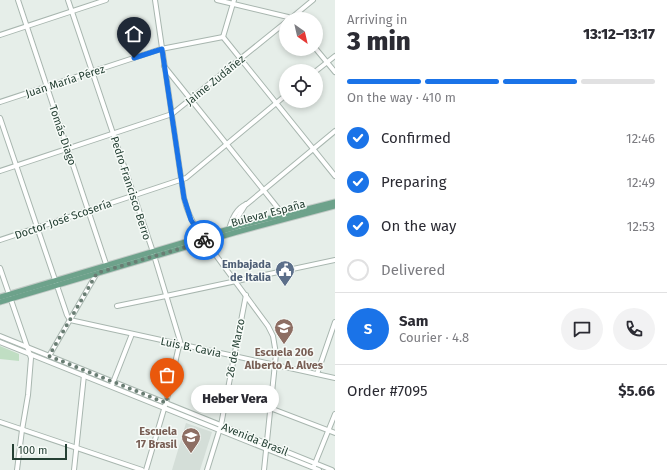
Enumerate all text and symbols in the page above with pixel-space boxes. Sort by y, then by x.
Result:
north arrow [279,12,323,56]
map controls [279,12,323,108]
text: Arriving in [347,12,407,27]
pin [117,17,151,58]
icon: home [123,23,145,45]
text: 13:12–13:17 [583,25,655,43]
text: 3 min [347,26,411,57]
street label: Jaime Zudáñez [183,52,248,108]
street label: Juan María Pérez [24,62,107,100]
button: locate [279,64,323,108]
text: On the way · 410 m [347,90,456,105]
street label: Tomás Diago [46,103,79,167]
icon: check [347,127,369,149]
text: Confirmed [381,129,451,147]
text: 12:46 [626,131,655,146]
street label: Pedro Francisco Berro [108,135,153,242]
icon: check [347,171,369,193]
text: Preparing [381,173,446,191]
text: 12:49 [626,175,655,190]
street label: Doctor José Scosería [13,197,113,242]
street label: Bulevar España [230,197,307,230]
icon: check [347,215,369,237]
text: On the way [381,217,456,235]
text: 12:53 [627,219,655,234]
courier [184,220,224,260]
icon: bike [193,229,215,251]
place label: Embajada de Italia [222,258,271,284]
public building icon: Embajada de Italia [274,259,296,287]
text: Delivered [381,261,445,279]
button: chat [561,308,603,350]
button: phone [613,308,655,350]
text: Sam [399,312,428,330]
school or university icon: Escuela 206 Alberto A. Alves [273,317,295,345]
street label: 26 de Marzo [223,318,248,379]
text: S [364,320,372,338]
text: Courier · 4.8 [399,330,469,345]
street label: Luis B. Cavia [159,335,222,360]
place label: Escuela 206 Alberto A. Alves [244,346,324,372]
pin [150,358,184,399]
icon: bag [156,364,178,386]
text: Order #7095 [347,382,428,400]
text: $5.66 [618,382,655,400]
callout: Heber Vera [191,385,279,413]
text: Heber Vera [202,391,268,406]
street label: Avenida Brasil [220,420,290,459]
place label: Escuela 17 Brasil [136,425,178,451]
school or university icon: Escuela 17 Brasil [180,426,202,454]
scale bar [12,442,67,461]
text: 100 m [18,444,47,457]

